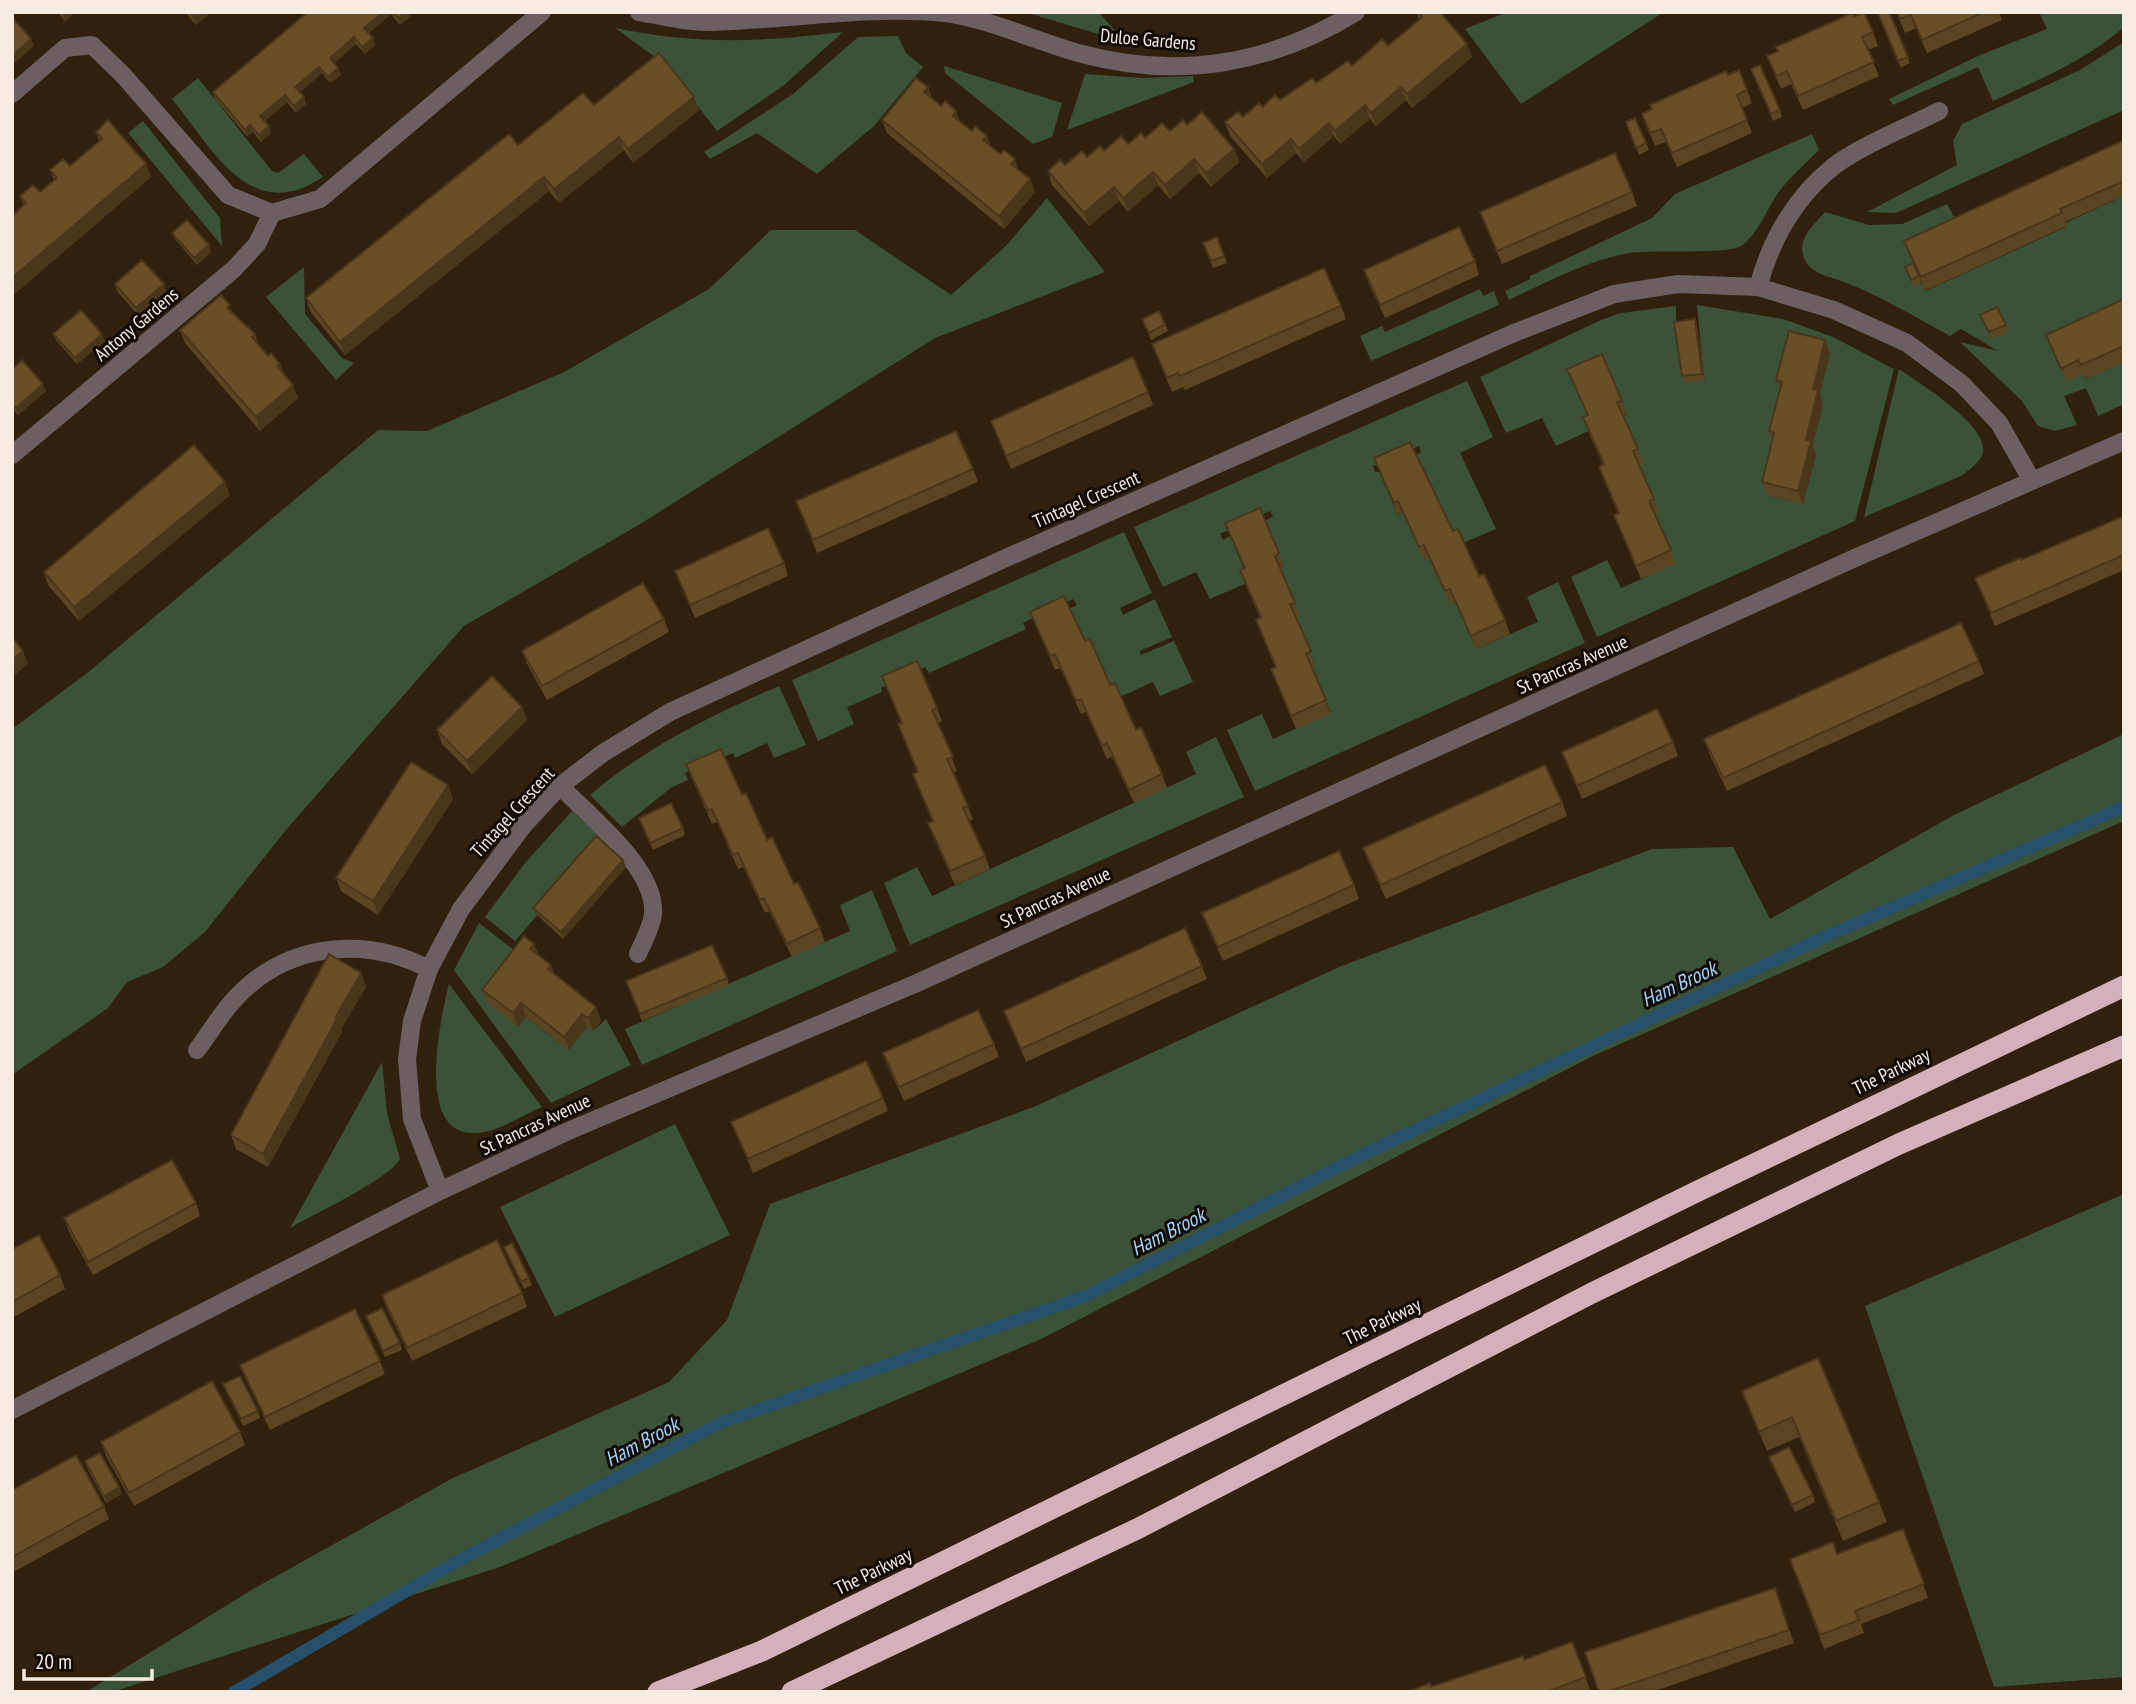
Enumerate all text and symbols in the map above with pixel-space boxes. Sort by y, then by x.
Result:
street label: Duloe Gardens [1099,23,1197,55]
street label: Antony Gardens [89,282,183,366]
street label: Tintagel Crescent [1029,465,1144,533]
street label: St Pancras Avenue [1513,629,1631,699]
street label: Tintagel Crescent [465,761,560,862]
street label: St Pancras Avenue [996,861,1114,933]
water label: Ham Brook [1637,953,1723,1013]
street label: The Parkway [1848,1042,1934,1100]
street label: St Pancras Avenue [476,1088,594,1160]
water label: Ham Brook [1126,1200,1212,1262]
street label: The Parkway [1339,1292,1425,1350]
water label: Ham Brook [600,1410,686,1472]
street label: The Parkway [830,1542,916,1600]
scale bar [24,1638,152,1682]
text: 20 m [35,1648,72,1675]

